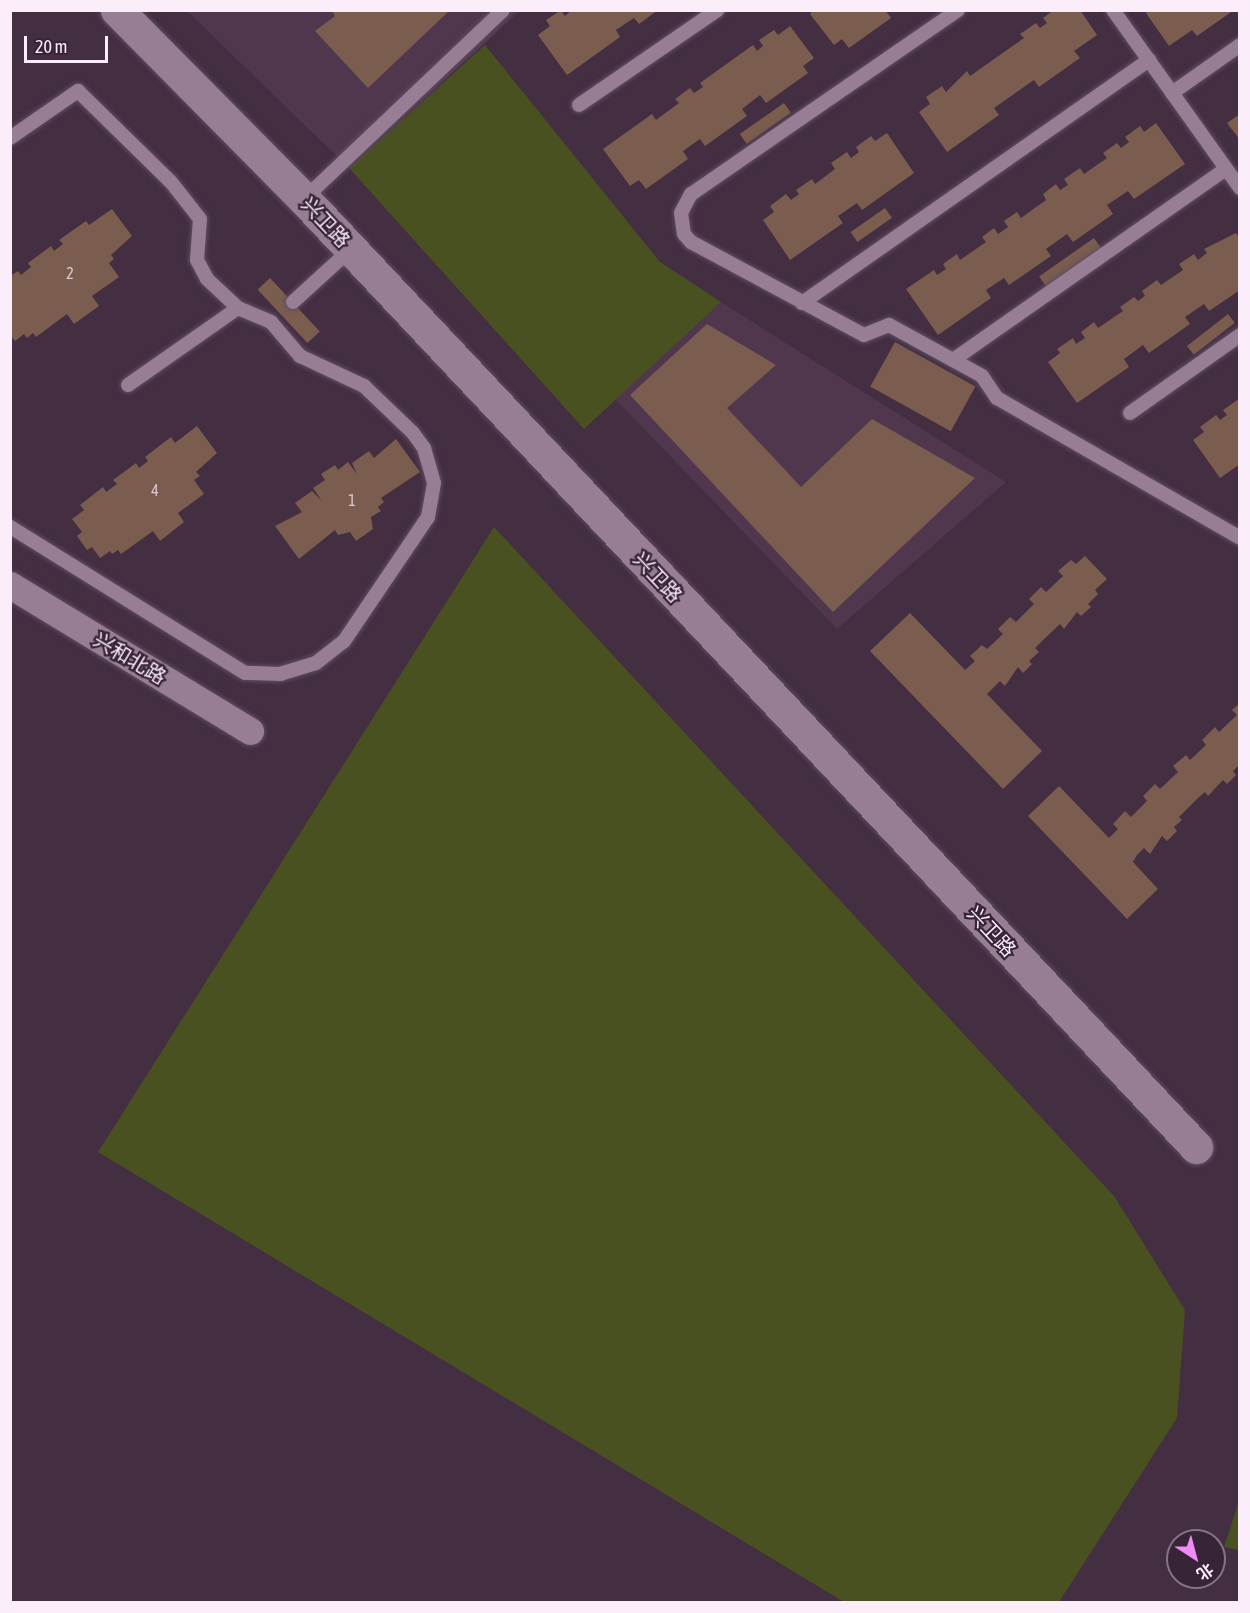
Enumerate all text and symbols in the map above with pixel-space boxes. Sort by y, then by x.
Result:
scale bar [27,24,111,62]
text: 20 m [35,36,67,57]
street label: 兴卫路 [297,192,355,252]
house number: 2 [66,263,74,283]
house number: 4 [151,480,159,500]
house number: 1 [348,490,356,510]
street label: 兴卫路 [629,547,687,607]
street label: 兴和北路 [90,627,170,689]
street label: 兴卫路 [963,901,1021,961]
north arrow [1166,1529,1226,1589]
text: 北 [1194,1560,1217,1584]

